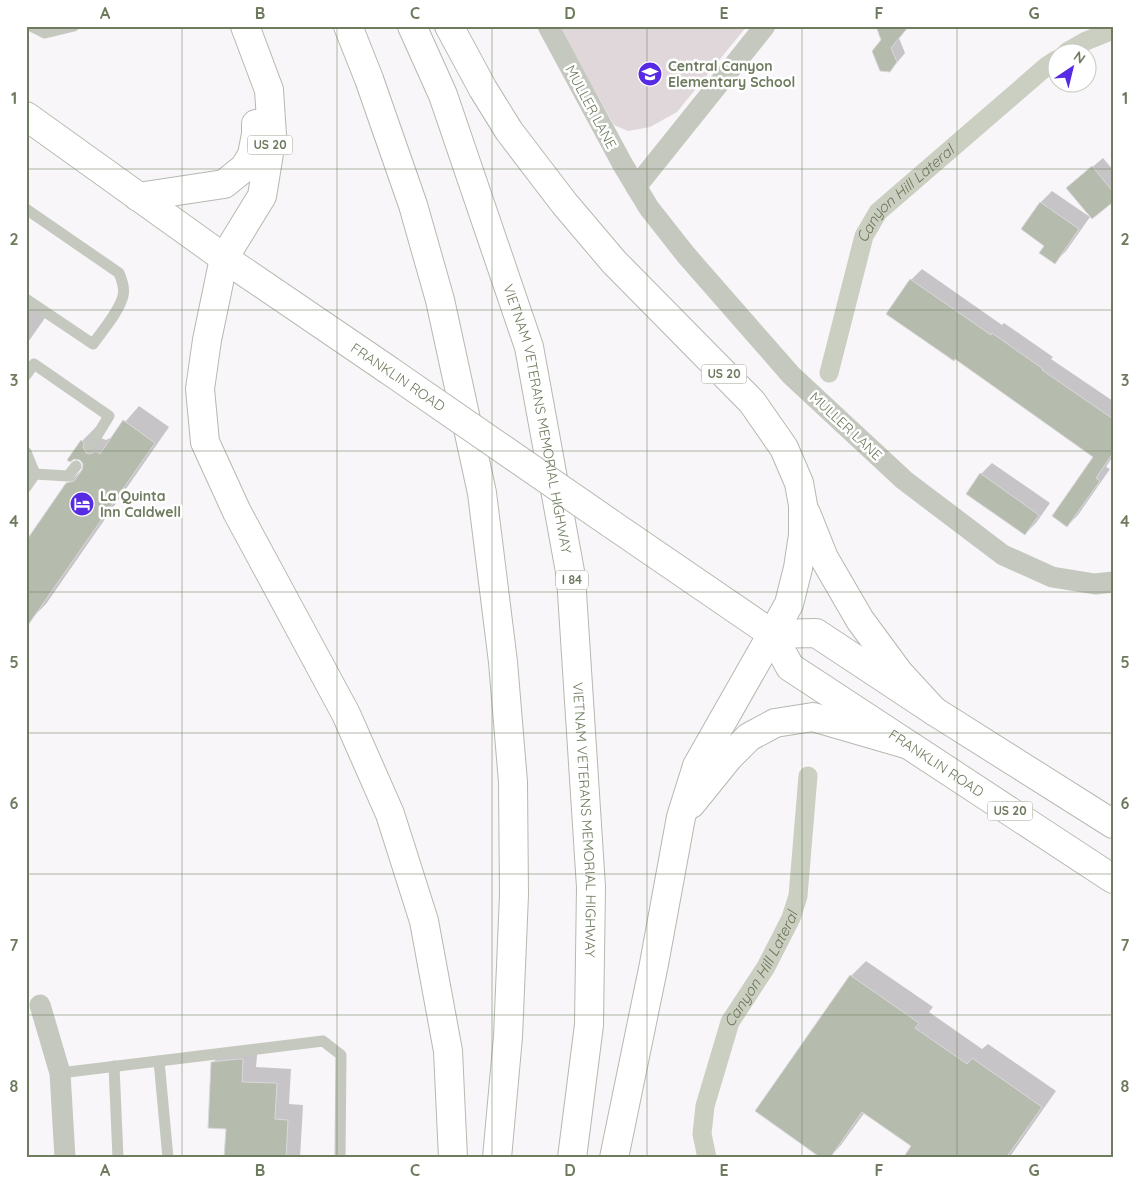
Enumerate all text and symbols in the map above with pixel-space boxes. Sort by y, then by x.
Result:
text: A [100,3,111,23]
text: B [255,3,265,23]
text: C [410,3,420,23]
text: D [564,3,576,23]
text: E [719,3,729,23]
text: F [875,3,884,23]
text: G [1028,3,1040,23]
north arrow [1046,42,1096,92]
text: N [1070,47,1089,68]
place label: Central Canyon Elementary School [668,57,795,91]
school or university icon: Central Canyon Elementary School [637,61,663,87]
street label: MULLER LANE [561,62,621,152]
text: 1 [11,88,17,108]
text: 1 [1122,88,1128,108]
road number: US 20 [248,136,292,154]
water label: Canyon Hill Lateral [853,140,959,244]
text: 2 [9,229,19,249]
text: 2 [1120,229,1130,249]
street label: VIETNAM VETERANS MEMORIAL HIGHWAY [499,282,576,555]
street label: FRANKLIN ROAD [347,339,449,415]
road number: US 20 [702,364,746,384]
text: 3 [10,370,18,390]
text: 3 [1121,370,1129,390]
street label: MULLER LANE [806,388,886,464]
place label: La Quinta Inn Caldwell [100,487,181,521]
hotel icon: La Quinta Inn Caldwell [69,491,95,517]
text: 4 [9,511,19,531]
text: 4 [1120,511,1130,531]
road number: I 84 [556,570,588,590]
text: 5 [9,652,19,672]
text: 5 [1120,652,1130,672]
street label: VIETNAM VETERANS MEMORIAL HIGHWAY [569,681,600,958]
street label: FRANKLIN ROAD [885,725,987,801]
text: 6 [10,793,19,813]
text: 6 [1121,793,1130,813]
road number: US 20 [988,801,1032,820]
water label: Canyon Hill Lateral [719,907,802,1030]
text: 7 [10,935,19,955]
text: 7 [1121,935,1130,955]
text: 8 [10,1076,19,1096]
text: 8 [1121,1076,1130,1096]
text: A [100,1160,111,1180]
text: B [255,1160,265,1180]
text: C [410,1160,420,1180]
text: D [564,1160,576,1180]
text: E [719,1160,729,1180]
text: F [875,1160,884,1180]
text: G [1028,1160,1040,1180]

